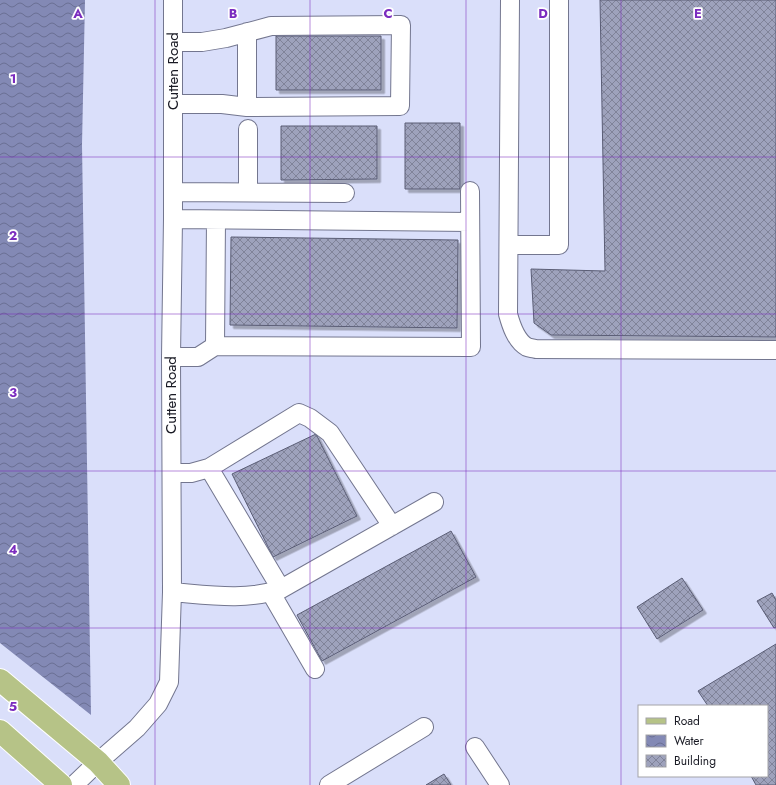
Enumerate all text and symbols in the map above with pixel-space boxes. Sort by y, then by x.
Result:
text: A [72,4,83,23]
text: B [229,4,238,23]
text: C [383,4,393,23]
text: D [538,4,548,23]
text: E [694,4,702,23]
street label: Cutten Road [162,32,184,110]
text: 1 [10,69,16,88]
text: 2 [9,226,17,245]
street label: Cutten Road [160,356,182,434]
text: 3 [9,383,17,402]
text: 4 [8,540,18,559]
text: 5 [9,697,17,716]
legend [638,705,768,777]
text: Road [674,712,700,730]
text: Water [674,732,705,750]
text: Building [674,752,716,770]

